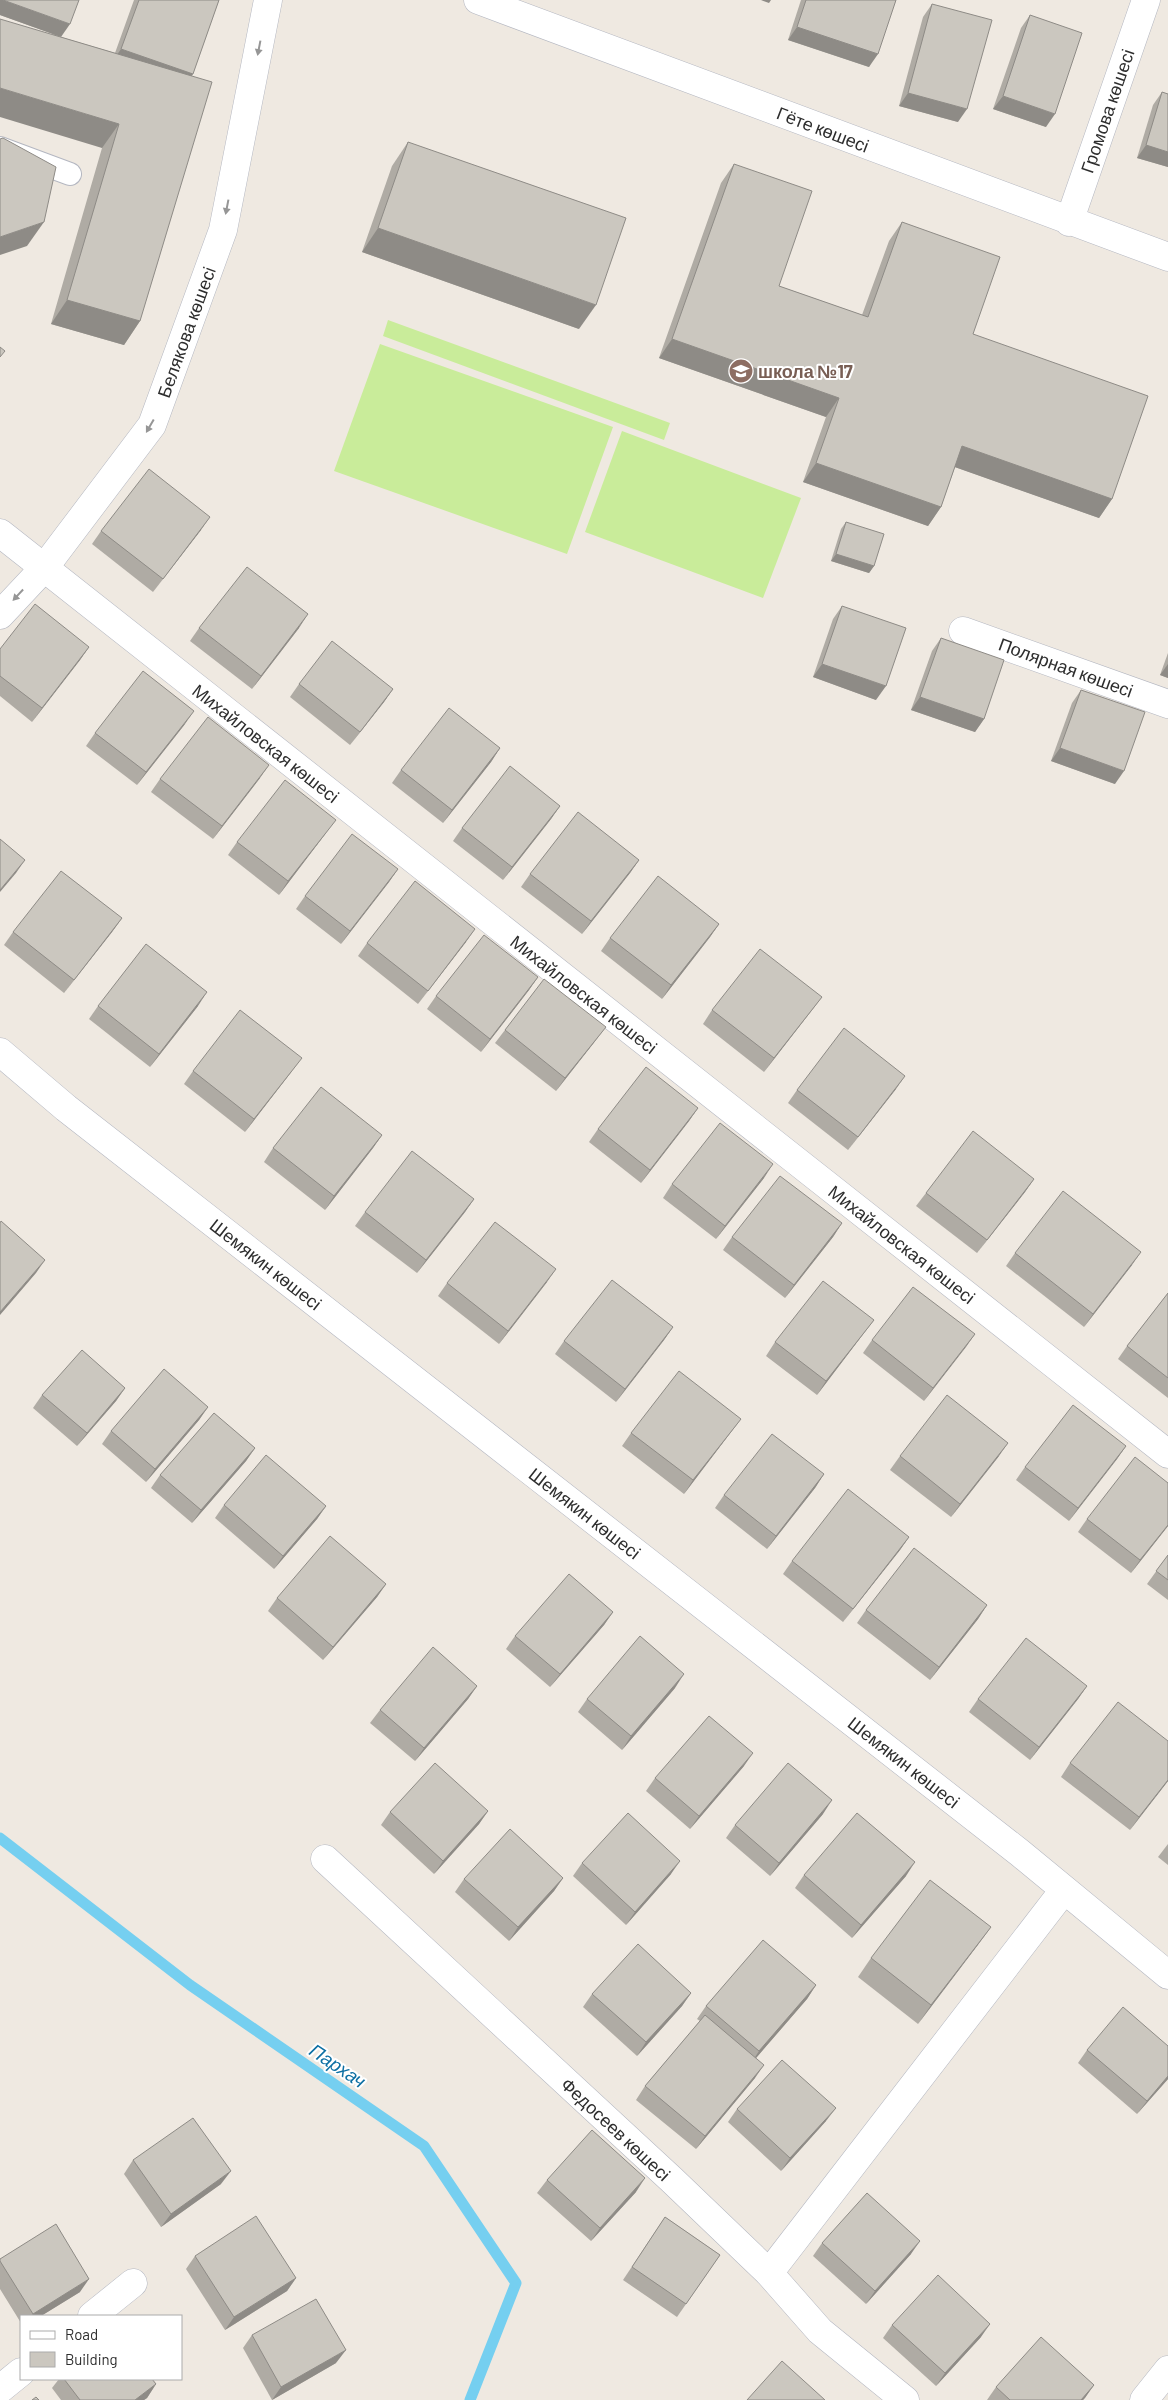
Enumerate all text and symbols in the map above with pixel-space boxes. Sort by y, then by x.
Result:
one-way arrow [254,40,262,56]
street label: Громова көшесі [1076,46,1138,176]
street label: Гёте көшесі [774,101,872,157]
one-way arrow [223,200,231,216]
street label: Белякова көшесі [152,263,220,401]
school or university icon: школа №17 [728,358,754,384]
place label: школа №17 [758,360,853,382]
one-way arrow [146,420,155,433]
one-way arrow [12,589,24,601]
street label: Полярная көшесі [996,632,1136,702]
street label: Михайловская көшесі [188,679,344,807]
street label: Михайловская көшесі [506,930,662,1058]
street label: Михайловская көшесі [824,1180,980,1308]
street label: Шемякин көшесі [206,1214,326,1314]
street label: Шемякин көшесі [525,1463,645,1563]
street label: Шемякин көшесі [844,1712,964,1812]
water label: Пархач [306,2038,371,2092]
street label: Федосеев көшесі [557,2073,675,2185]
legend [20,2315,182,2380]
text: Road [65,2325,98,2343]
text: Building [65,2350,118,2368]

